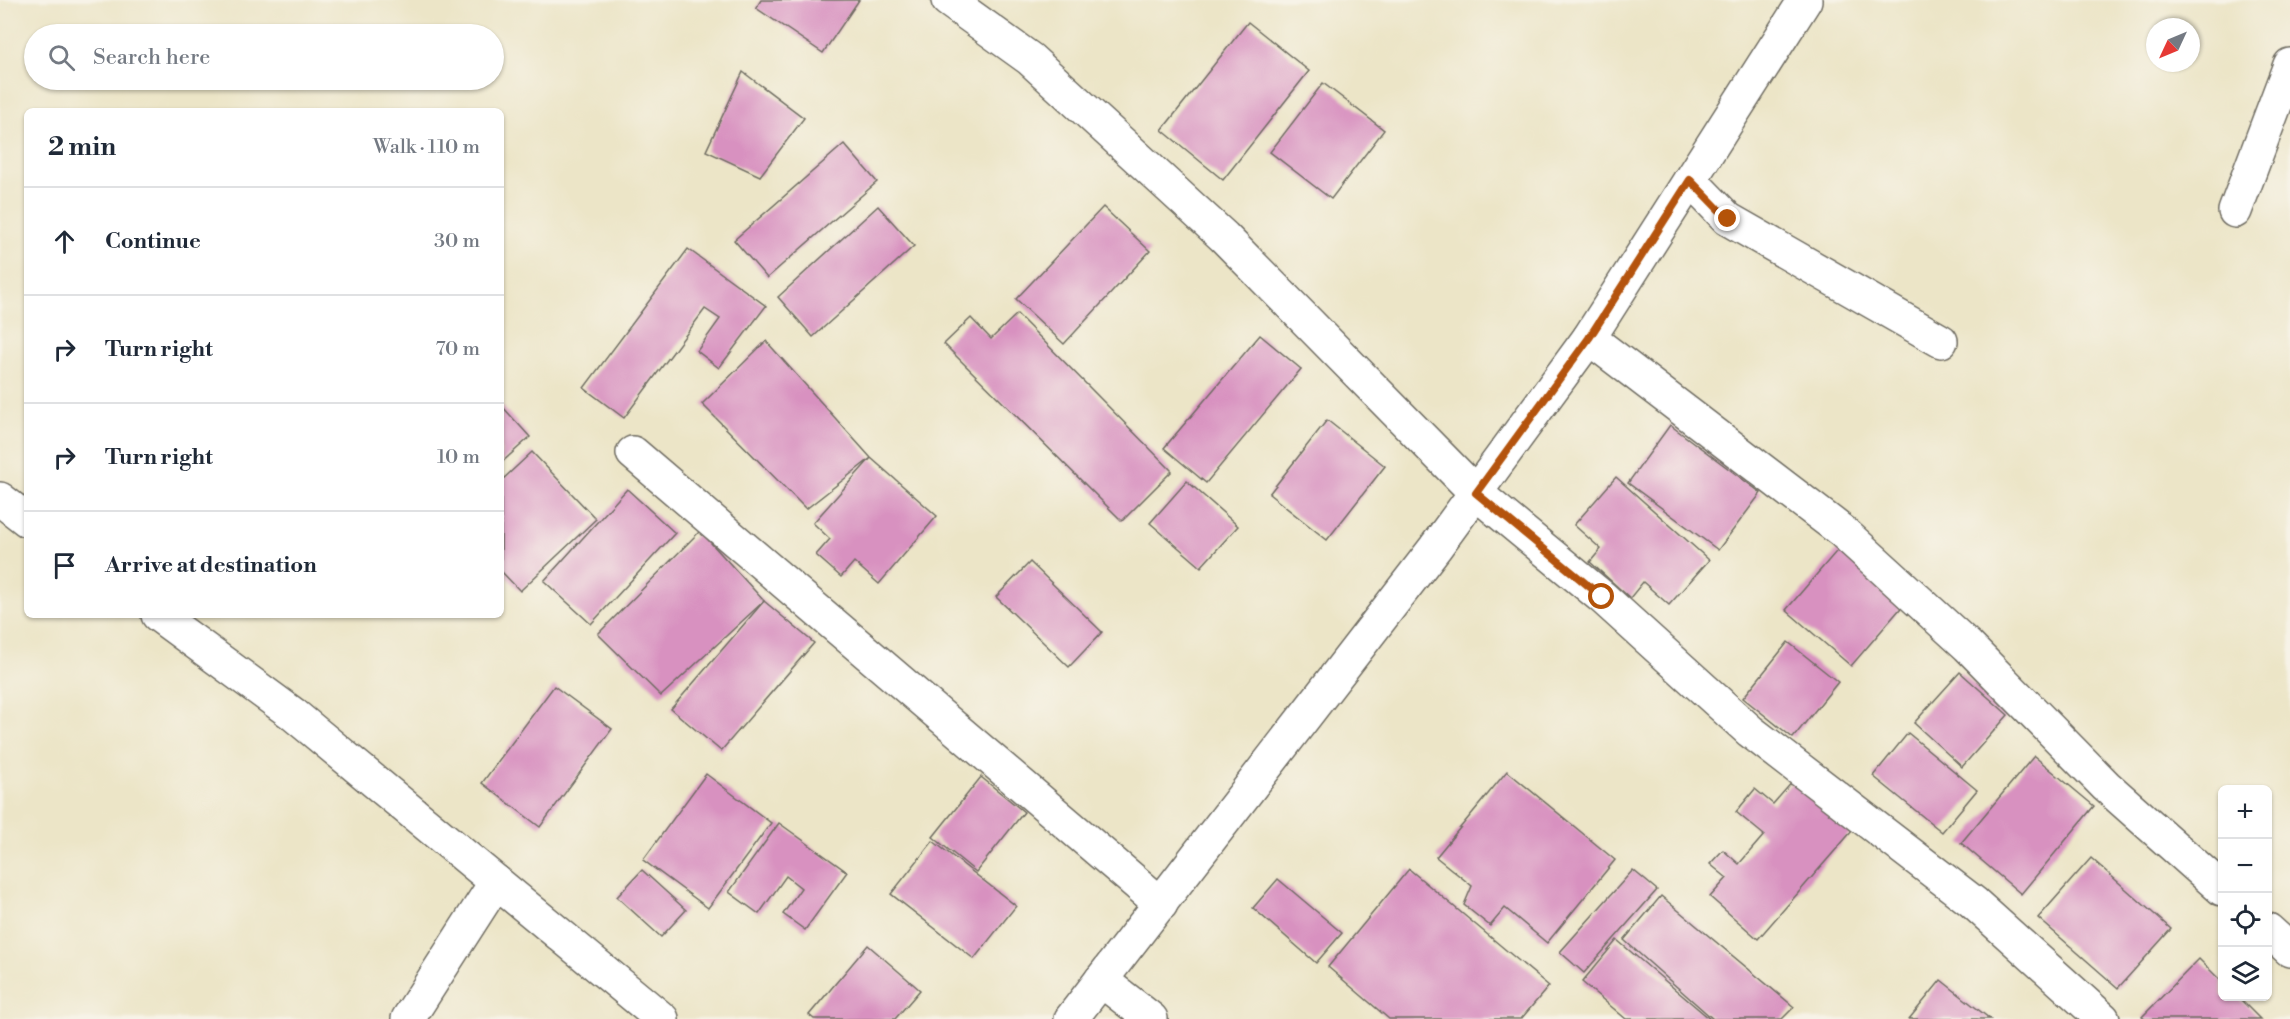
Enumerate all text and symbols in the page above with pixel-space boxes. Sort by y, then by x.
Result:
north arrow [2146,18,2200,72]
search box [24,24,504,90]
icon: search [45,41,78,74]
text: Search here [93,44,210,71]
text: 2 min [48,131,116,163]
text: Walk · 110 m [373,135,480,160]
route end [1714,205,1740,231]
icon: ahead [48,225,81,258]
text: Continue [105,228,201,255]
text: 30 m [434,229,480,254]
icon: right [48,333,81,366]
text: Turn right [105,336,213,363]
text: 70 m [436,337,480,362]
icon: right [48,441,81,474]
text: Turn right [105,444,213,471]
text: 10 m [437,445,480,470]
icon: arrive [48,549,81,582]
text: Arrive at destination [105,552,317,579]
route start [1588,583,1614,609]
map controls [2218,785,2272,1001]
button: + [2218,785,2272,839]
button: − [2218,839,2272,893]
button: locate [2218,893,2272,947]
button: layers [2218,947,2272,1001]

